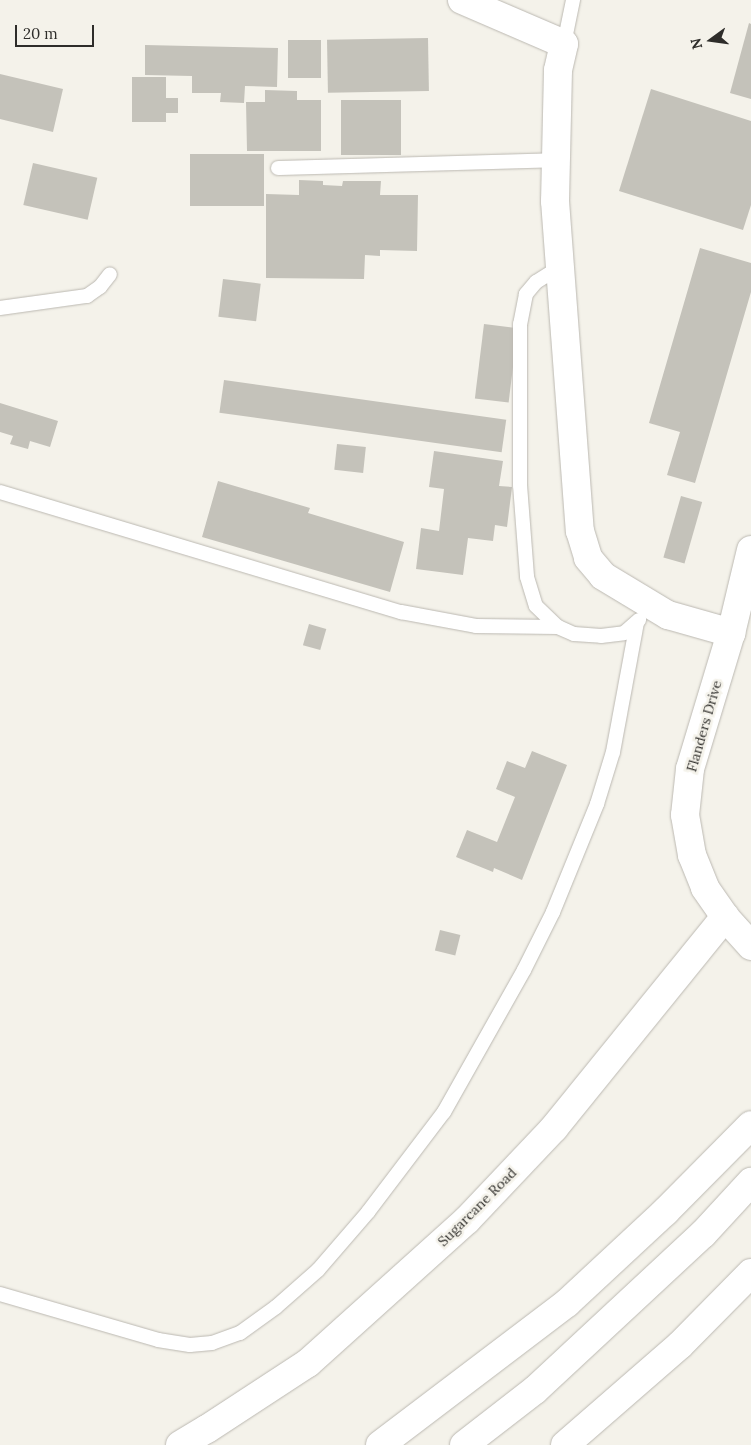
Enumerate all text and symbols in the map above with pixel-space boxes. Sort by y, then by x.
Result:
scale bar [18,15,96,47]
north arrow [686,15,736,65]
text: 20 m [23,24,58,43]
text: N [686,36,706,51]
street label: Flanders Drive [683,678,725,774]
street label: Sugarcane Road [434,1164,520,1250]

